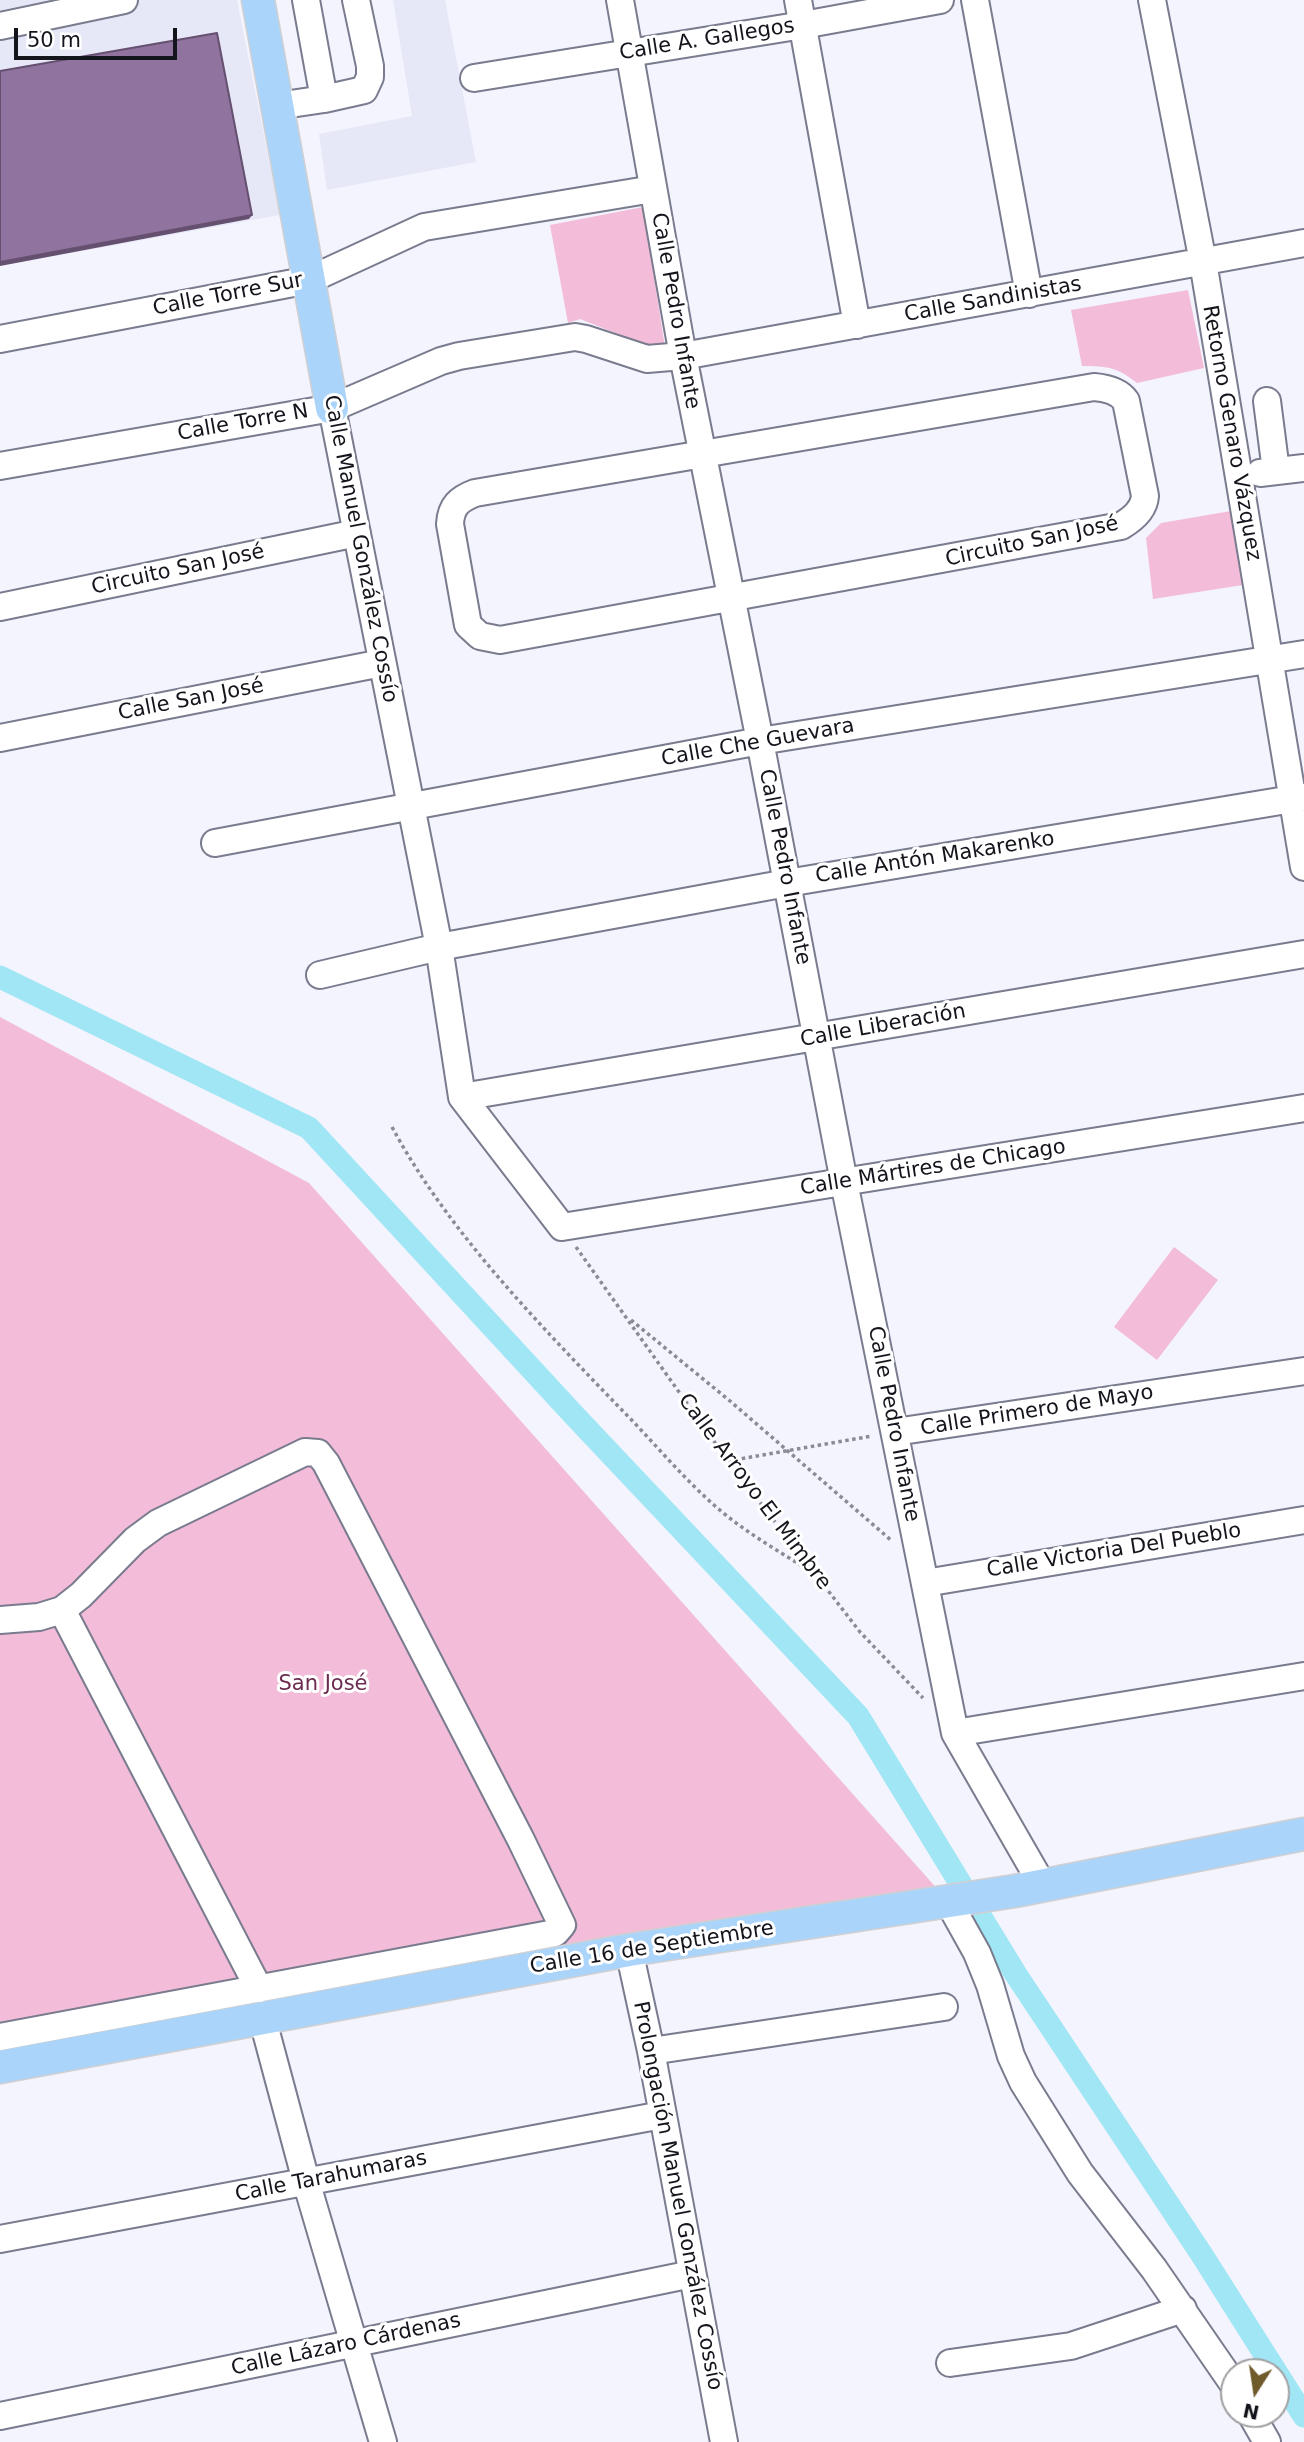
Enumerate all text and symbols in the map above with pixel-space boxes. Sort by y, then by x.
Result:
scale bar [18,14,180,58]
street label: Calle A. Gallegos [618,14,796,66]
text: 50 m [27,28,81,52]
street label: Calle Pedro Infante [645,211,705,411]
street label: Calle Torre Sur [151,268,305,322]
street label: Calle Sandinistas [902,272,1084,328]
street label: Retorno Genaro Vázquez [1196,303,1266,563]
street label: Calle Manuel González Cossío [318,393,402,705]
street label: Calle Torre N [175,399,311,447]
street label: Circuito San José [943,511,1121,573]
street label: Circuito San José [89,539,267,601]
street label: Calle San José [116,674,266,726]
street label: Calle Che Guevara [659,714,857,772]
street label: Calle Pedro Infante [753,767,815,967]
street label: Calle Antón Makarenko [814,827,1056,889]
street label: Calle Liberación [798,999,968,1053]
street label: Calle Mártires de Chicago [798,1135,1068,1201]
street label: Calle Pedro Infante [862,1324,924,1524]
street label: Calle Primero de Mayo [919,1380,1155,1442]
street label: Calle Arroyo El Mimbre [672,1389,836,1595]
street label: Calle Victoria Del Pueblo [985,1518,1243,1584]
park label: San José [278,1672,368,1698]
street label: Calle 16 de Septiembre [528,1916,776,1980]
street label: Prolongación Manuel González Cossío [627,1999,727,2393]
street label: Calle Tarahumaras [233,2146,429,2208]
street label: Calle Lázaro Cárdenas [229,2308,463,2382]
north arrow [1220,2358,1290,2428]
text: N [1241,2399,1261,2424]

